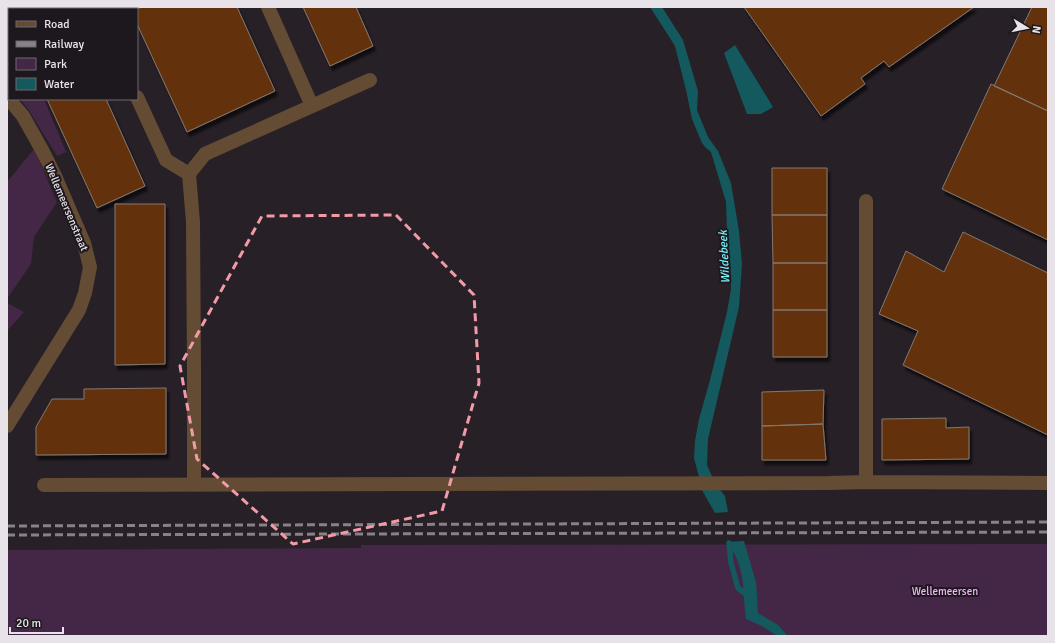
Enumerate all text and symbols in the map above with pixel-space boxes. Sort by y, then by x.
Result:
legend [8,8,138,100]
north arrow [1007,8,1047,48]
text: Road [44,17,70,32]
text: N [1029,25,1043,35]
text: Railway [44,37,84,52]
text: Park [44,57,67,72]
text: Water [44,77,75,92]
street label: Wellemeersenstraat [42,161,91,253]
water label: Wildebeek [716,229,733,284]
park label: Wellemeersen [912,585,978,598]
scale bar [10,609,63,635]
text: 20 m [16,616,41,631]

